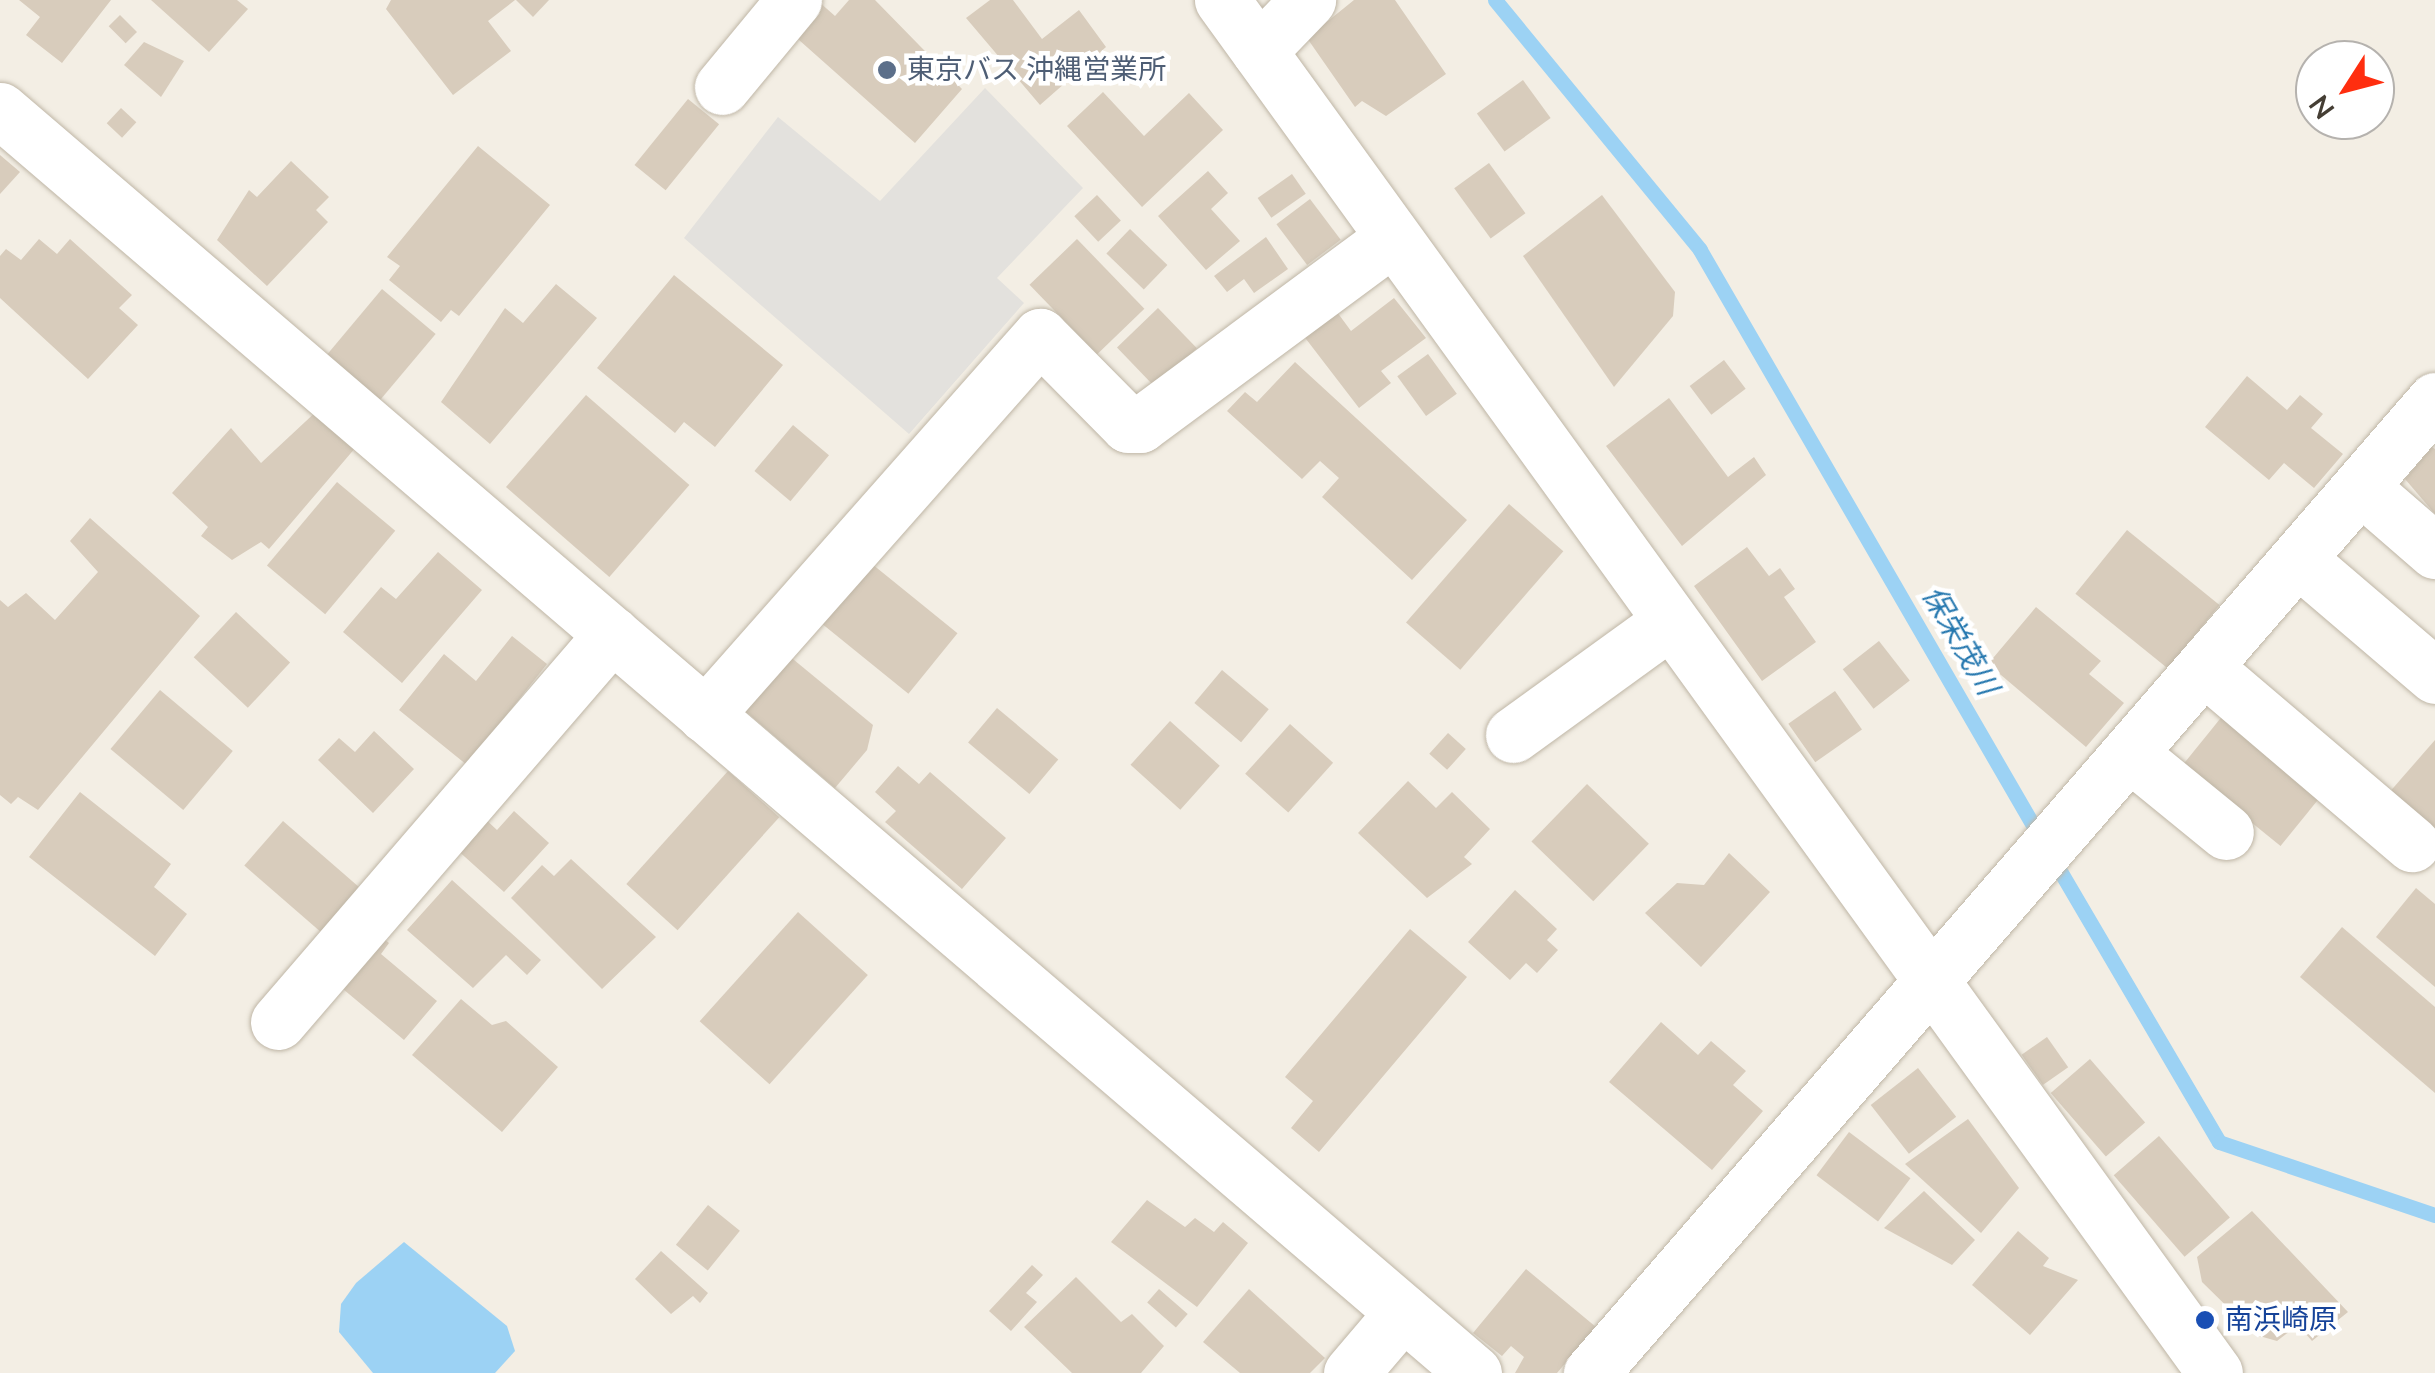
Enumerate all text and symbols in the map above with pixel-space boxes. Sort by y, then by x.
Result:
north arrow [2295,40,2395,140]
place label: 東京バス 沖縄営業所 [907,53,1166,87]
marker: 東京バス 沖縄営業所 [876,59,898,81]
text: N [2301,87,2344,126]
water label: 保栄茂川 [1913,580,2005,702]
place label: 南浜崎原 [2225,1303,2337,1337]
marker: 南浜崎原 [2194,1309,2216,1331]

